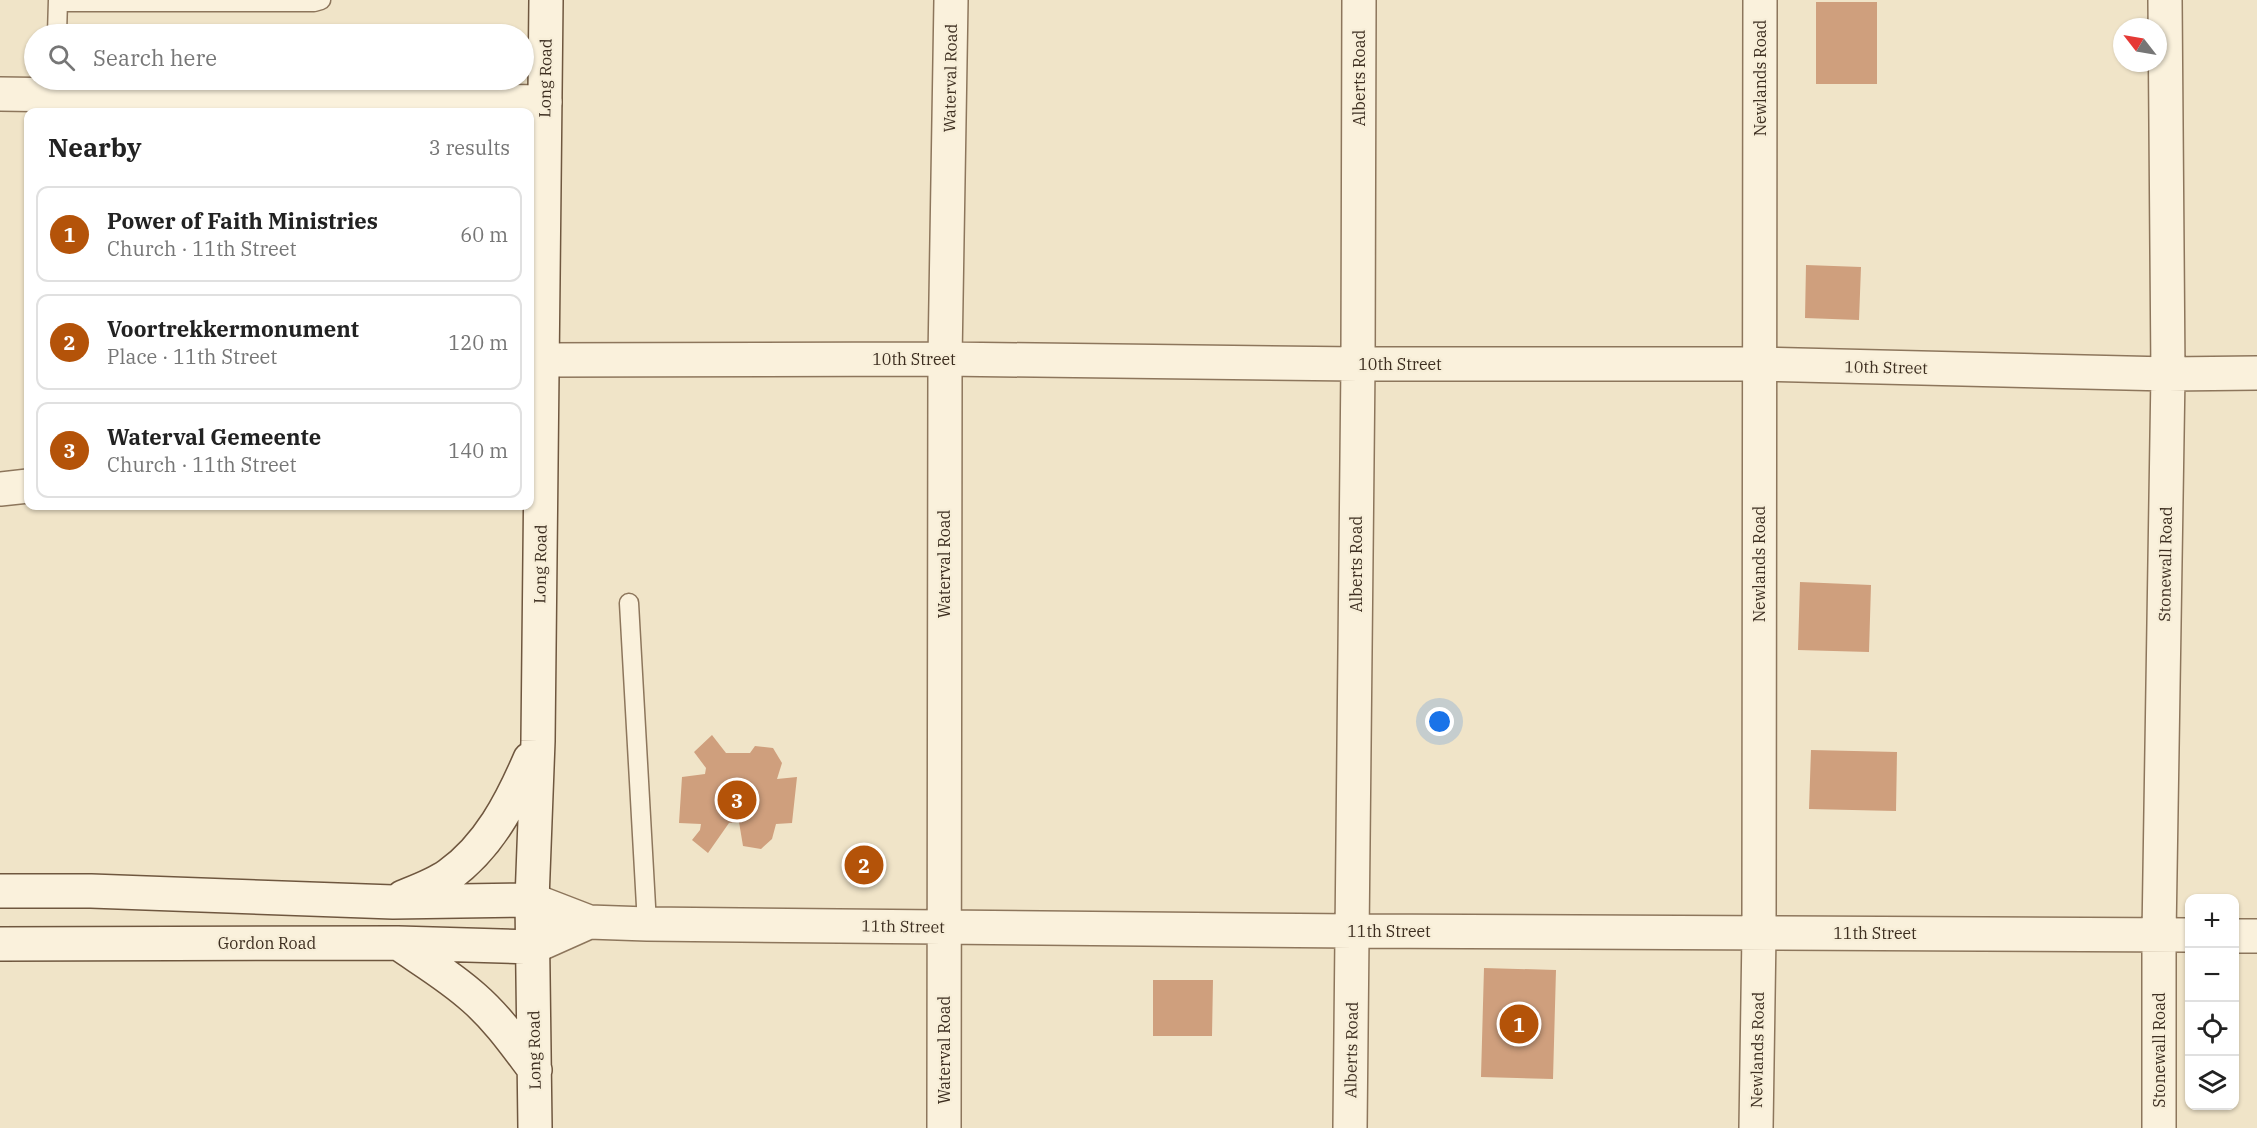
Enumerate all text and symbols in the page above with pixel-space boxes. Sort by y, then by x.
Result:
north arrow [2113,18,2167,72]
street label: Newlands Road [1750,19,1770,136]
street label: Waterval Road [939,23,961,132]
search box [24,24,534,90]
street label: Alberts Road [1349,29,1369,126]
street label: Long Road [534,38,556,118]
icon: search [45,41,78,74]
text: Search here [93,43,217,72]
text: Nearby [48,130,142,164]
text: 3 results [429,134,510,161]
text: Power of Faith Ministries [107,206,378,235]
text: 1 [64,221,76,248]
text: 60 m [460,221,508,248]
text: Church · 11th Street [107,235,297,262]
text: Voortrekkermonument [107,314,359,343]
text: 2 [64,329,76,356]
text: 120 m [448,329,508,356]
text: Place · 11th Street [107,343,277,370]
street label: 10th Street [872,349,956,369]
street label: 10th Street [1358,354,1442,374]
street label: 10th Street [1844,356,1928,378]
text: Waterval Gemeente [107,422,321,451]
text: 3 [64,437,76,464]
text: 140 m [448,437,508,464]
text: Church · 11th Street [107,451,297,478]
street label: Newlands Road [1749,505,1769,622]
street label: Stonewall Road [2154,506,2176,622]
street label: Waterval Road [934,509,954,618]
street label: Alberts Road [1346,515,1366,612]
street label: Long Road [529,524,551,604]
your location [1425,707,1454,736]
pin: 3 [718,778,756,822]
pin: 2 [844,842,884,888]
map controls [2185,894,2239,1110]
button: + [2185,894,2239,948]
street label: 11th Street [861,915,945,937]
street label: 11th Street [1347,921,1431,941]
street label: 11th Street [1833,923,1917,943]
street label: Gordon Road [218,933,317,953]
button: − [2185,948,2239,1002]
street label: Newlands Road [1746,991,1768,1108]
street label: Stonewall Road [2149,992,2169,1108]
street label: Waterval Road [934,995,954,1104]
street label: Alberts Road [1340,1001,1362,1098]
pin: 1 [1500,1002,1538,1046]
button: locate [2185,1002,2239,1056]
street label: Long Road [523,1010,545,1090]
button: layers [2185,1056,2239,1110]

